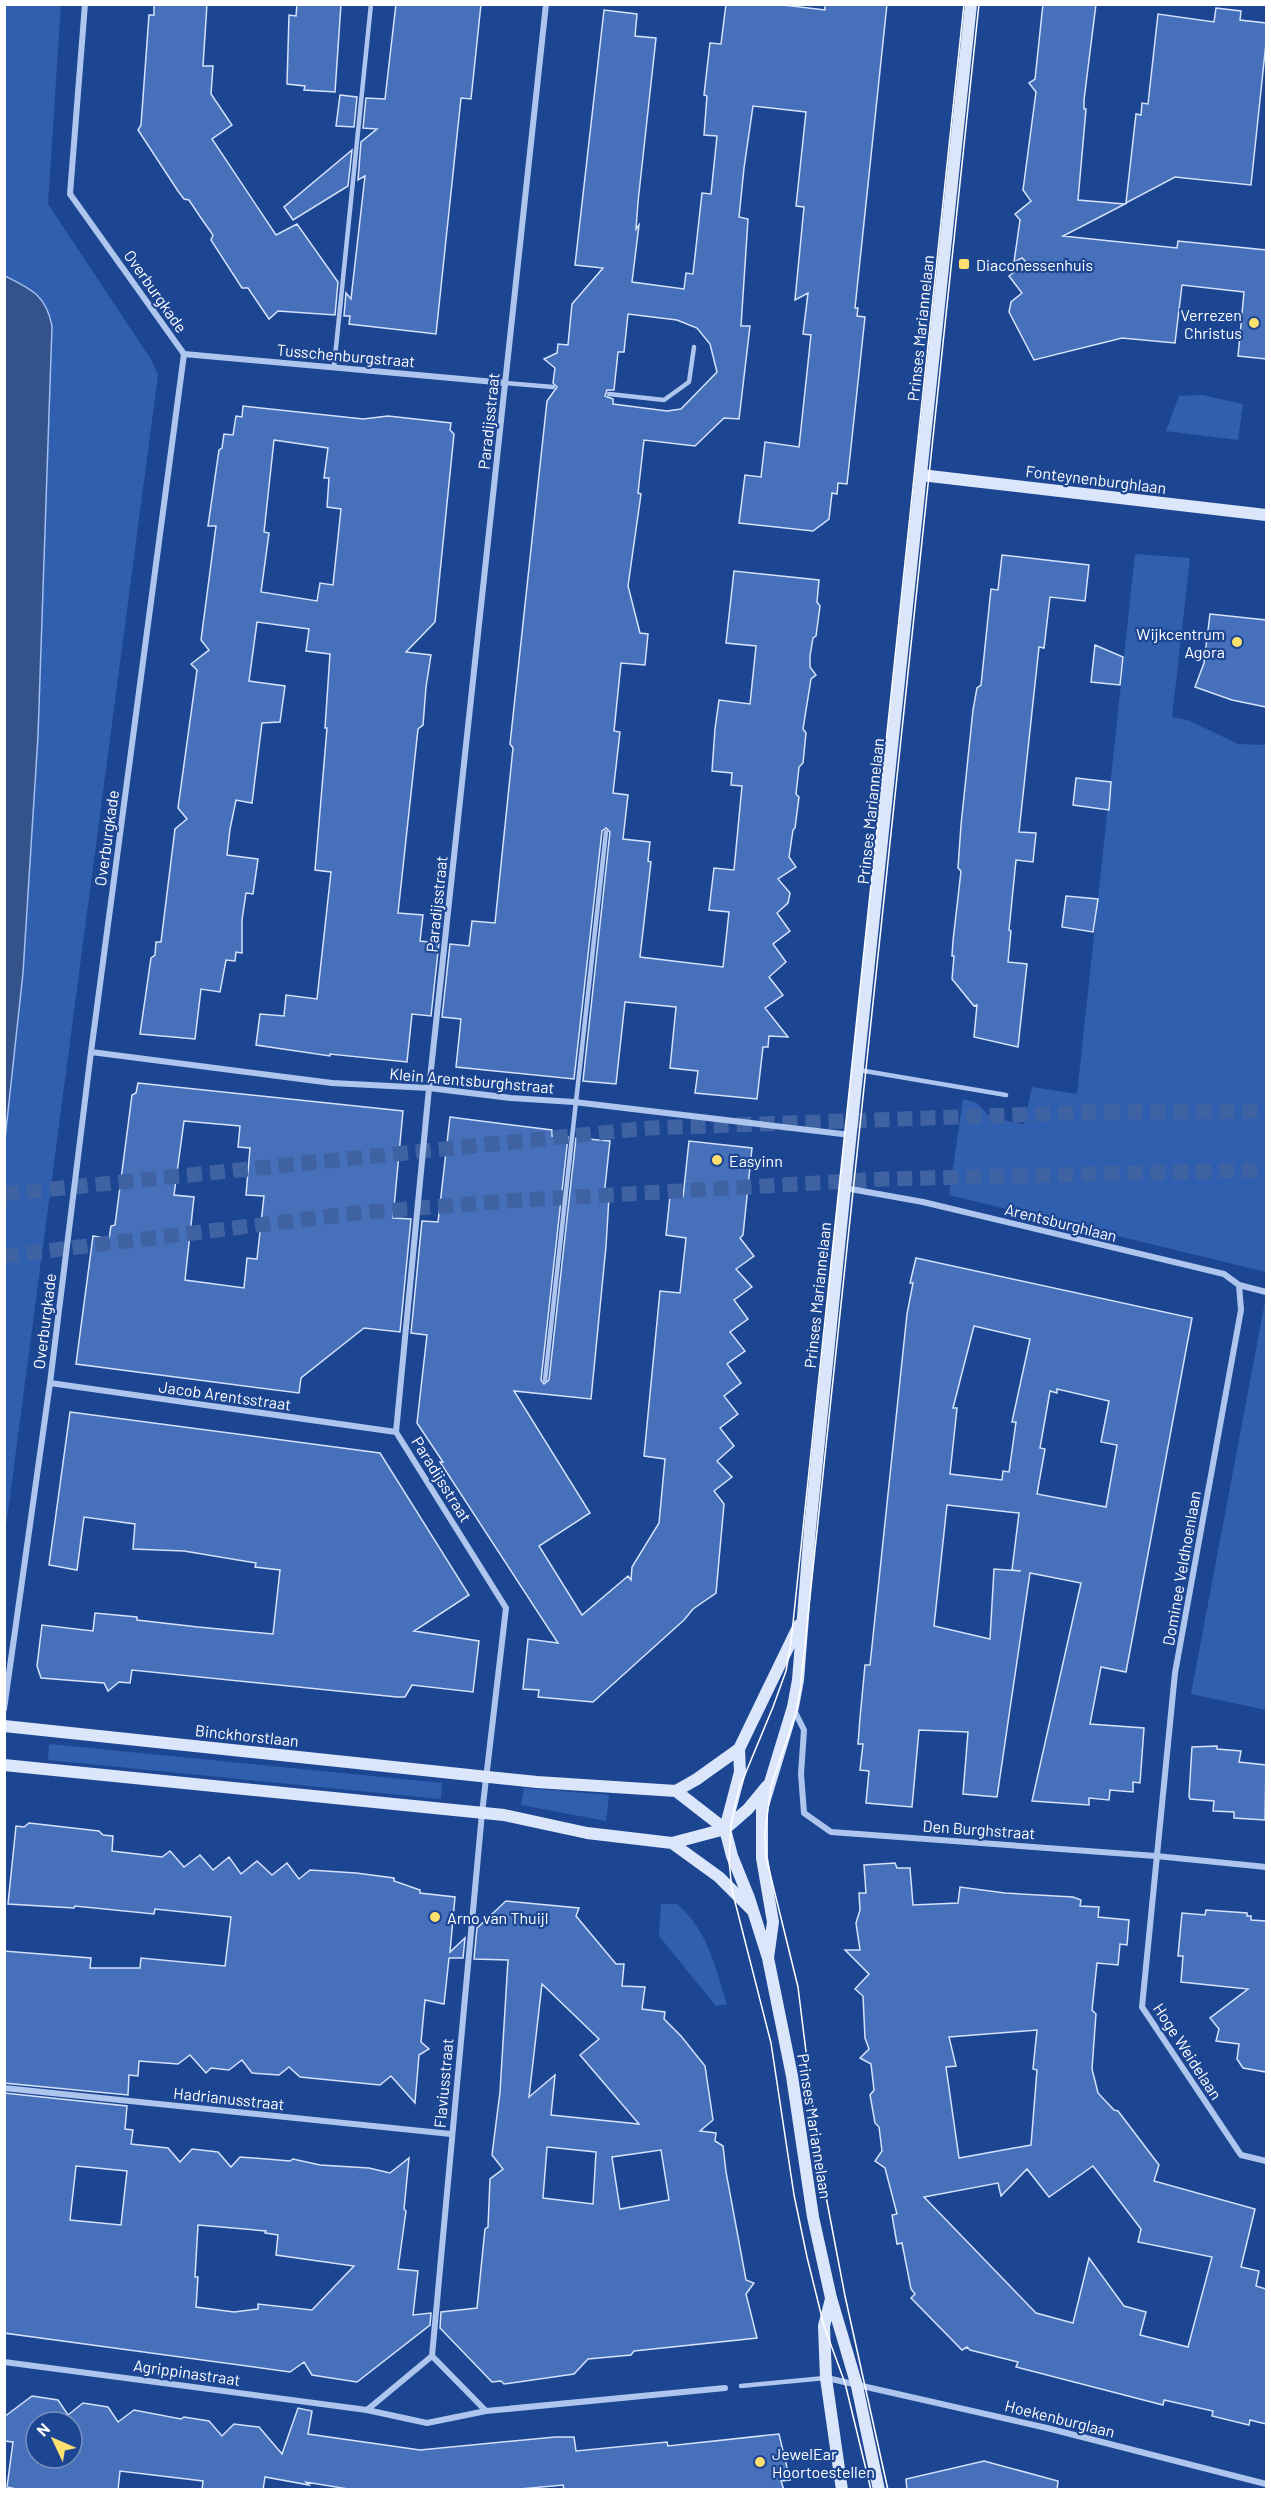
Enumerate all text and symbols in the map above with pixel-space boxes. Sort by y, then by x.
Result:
street label: Overburgkade [121,246,191,336]
street label: Prinses Mariannelaan [903,254,937,402]
place label: Diaconessenhuis [976,255,1093,274]
marker: Diaconessenhuis [957,257,971,271]
place label: Verrezen Christus [1180,305,1242,342]
marker: Verrezen Christus [1247,316,1261,330]
street label: Tusschenburgstraat [276,339,416,371]
street label: Paradijsstraat [473,372,503,470]
street label: Fonteynenburghlaan [1025,461,1167,497]
place label: Wijkcentrum Agora [1136,624,1225,661]
marker: Wijkcentrum Agora [1230,635,1244,649]
street label: Prinses Mariannelaan [853,737,887,885]
street label: Overburgkade [90,789,122,887]
street label: Paradijsstraat [421,855,451,953]
street label: Klein Arentsburghstraat [389,1063,555,1097]
place label: Easyinn [729,1151,783,1170]
marker: Easyinn [710,1153,724,1167]
street label: Arentsburghlaan [1003,1199,1119,1245]
street label: Prinses Mariannelaan [800,1221,834,1369]
street label: Overburgkade [29,1272,59,1370]
street label: Jacob Arentsstraat [158,1376,292,1414]
street label: Paradijsstraat [408,1433,476,1525]
street label: Dominee Veldhoenlaan [1158,1489,1204,1647]
street label: Binckhorstlaan [194,1720,300,1750]
street label: Den Burghstraat [922,1816,1036,1842]
place label: Arno van Thuijl [447,1908,548,1927]
marker: Arno van Thuijl [428,1910,442,1924]
street label: Hoge Weidelaan [1150,1999,1226,2103]
street label: Flaviusstraat [430,2037,456,2129]
street label: Prinses Mariannelaan [794,2052,836,2200]
street label: Hadrianusstraat [173,2083,285,2113]
street label: Agrippinastraat [132,2355,242,2389]
street label: Hoekenburglaan [1003,2395,1117,2441]
north arrow [24,2410,84,2470]
text: N [32,2419,53,2440]
place label: JewelEar Hoortoestellen [772,2444,875,2481]
marker: JewelEar Hoortoestellen [753,2455,767,2469]

